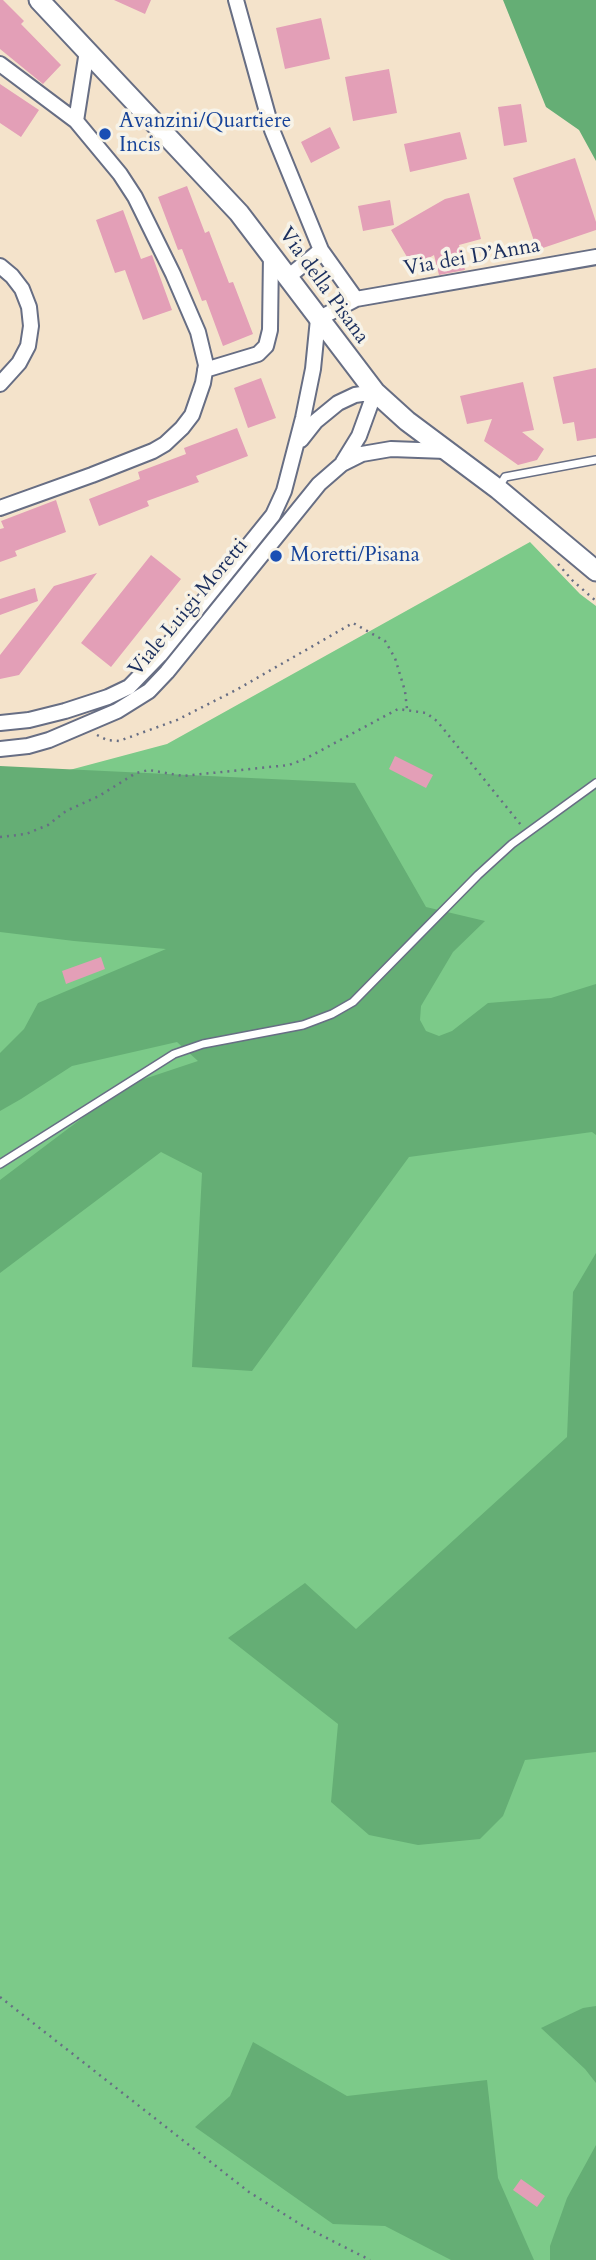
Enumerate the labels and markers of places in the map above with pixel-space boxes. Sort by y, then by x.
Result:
place label: Avanzini/Quartiere Incis [119,109,291,159]
marker: Avanzini/Quartiere Incis [97,126,113,142]
place label: Moretti/Pisana [290,543,420,569]
marker: Moretti/Pisana [268,548,284,564]

